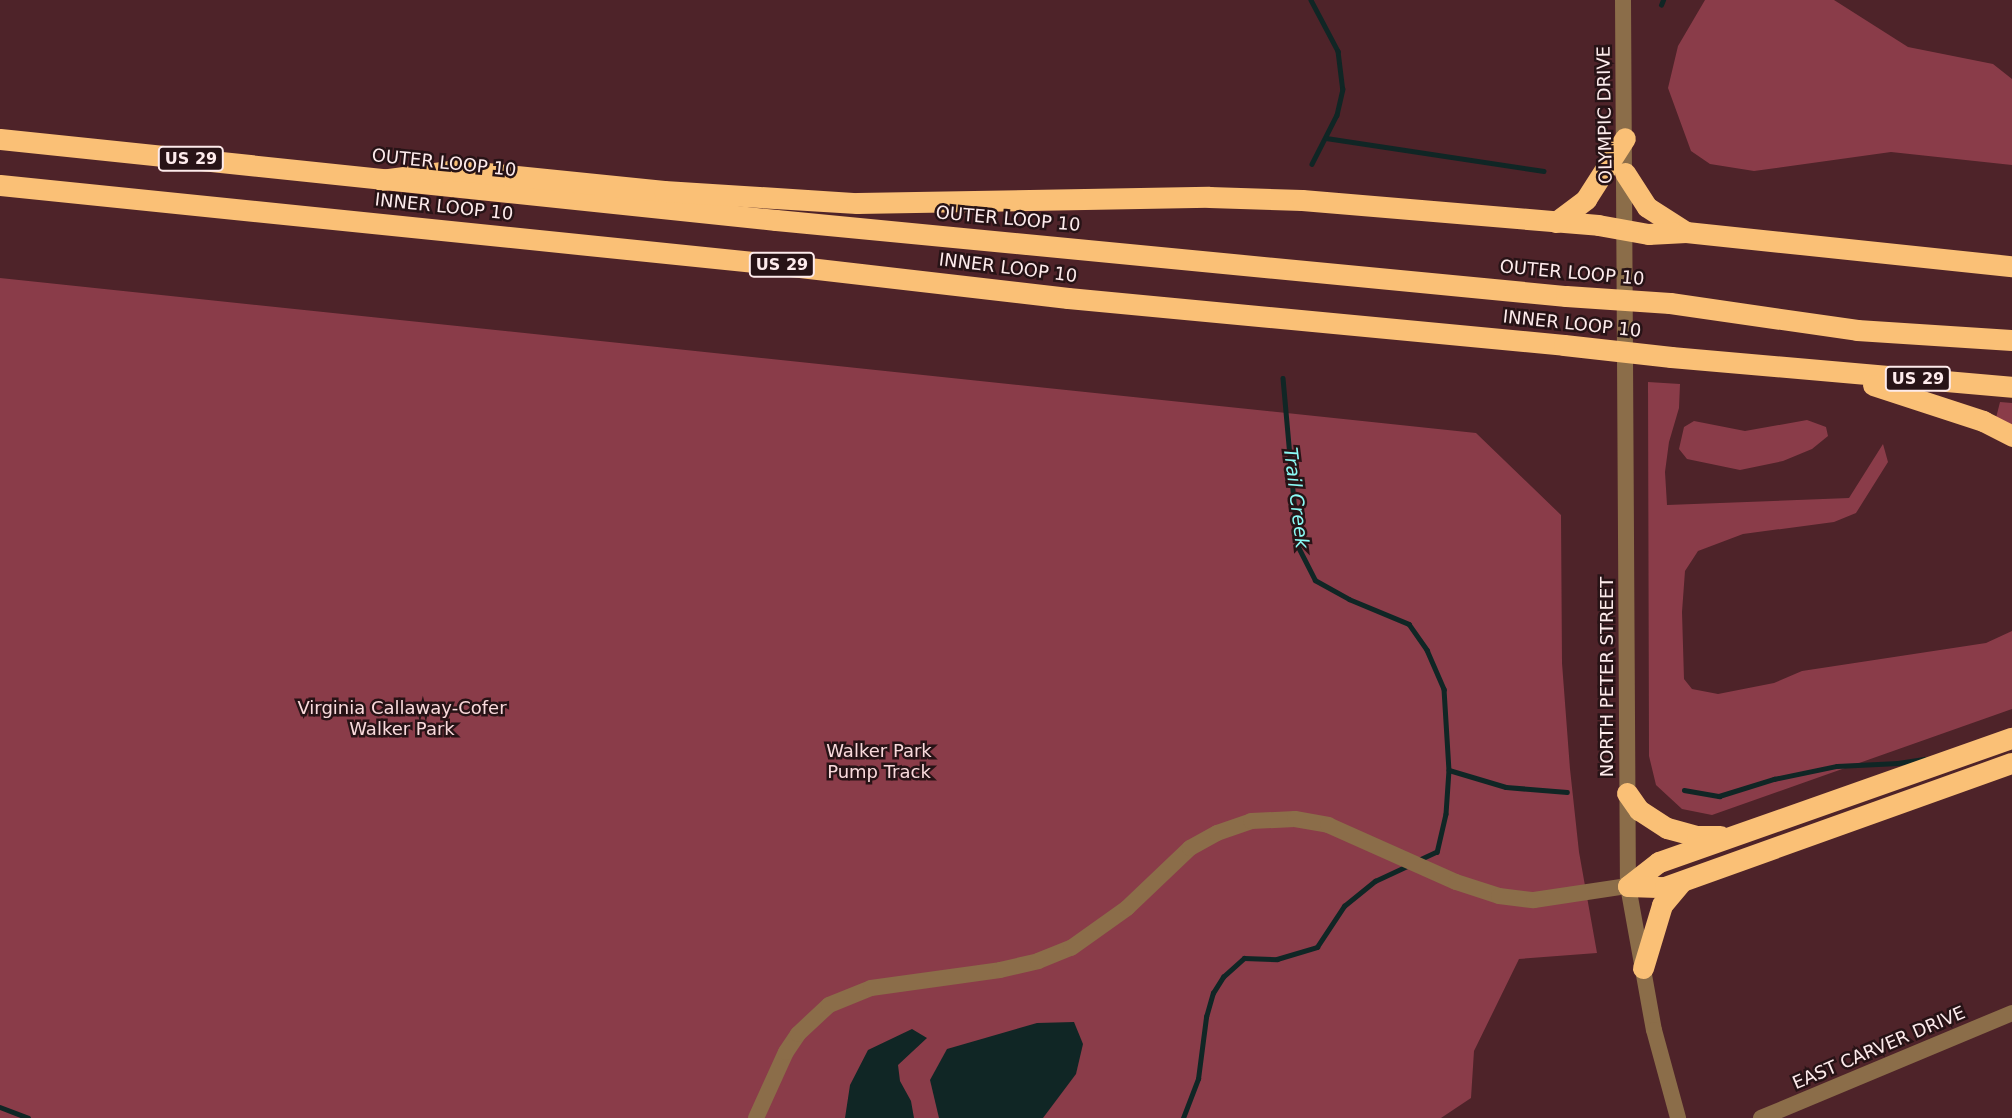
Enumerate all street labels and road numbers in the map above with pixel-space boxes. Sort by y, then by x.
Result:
street label: OLYMPIC DRIVE [1593,46,1617,184]
street label: OUTER LOOP 10 [371,145,517,181]
road number: US 29 [158,146,224,172]
street label: INNER LOOP 10 [374,189,514,225]
street label: OUTER LOOP 10 [935,202,1081,236]
street label: INNER LOOP 10 [938,249,1078,287]
road number: US 29 [749,252,815,278]
street label: OUTER LOOP 10 [1499,256,1645,290]
street label: INNER LOOP 10 [1502,306,1642,342]
road number: US 29 [1885,366,1951,392]
street label: NORTH PETER STREET [1596,577,1618,777]
street label: EAST CARVER DRIVE [1789,1002,1969,1094]

